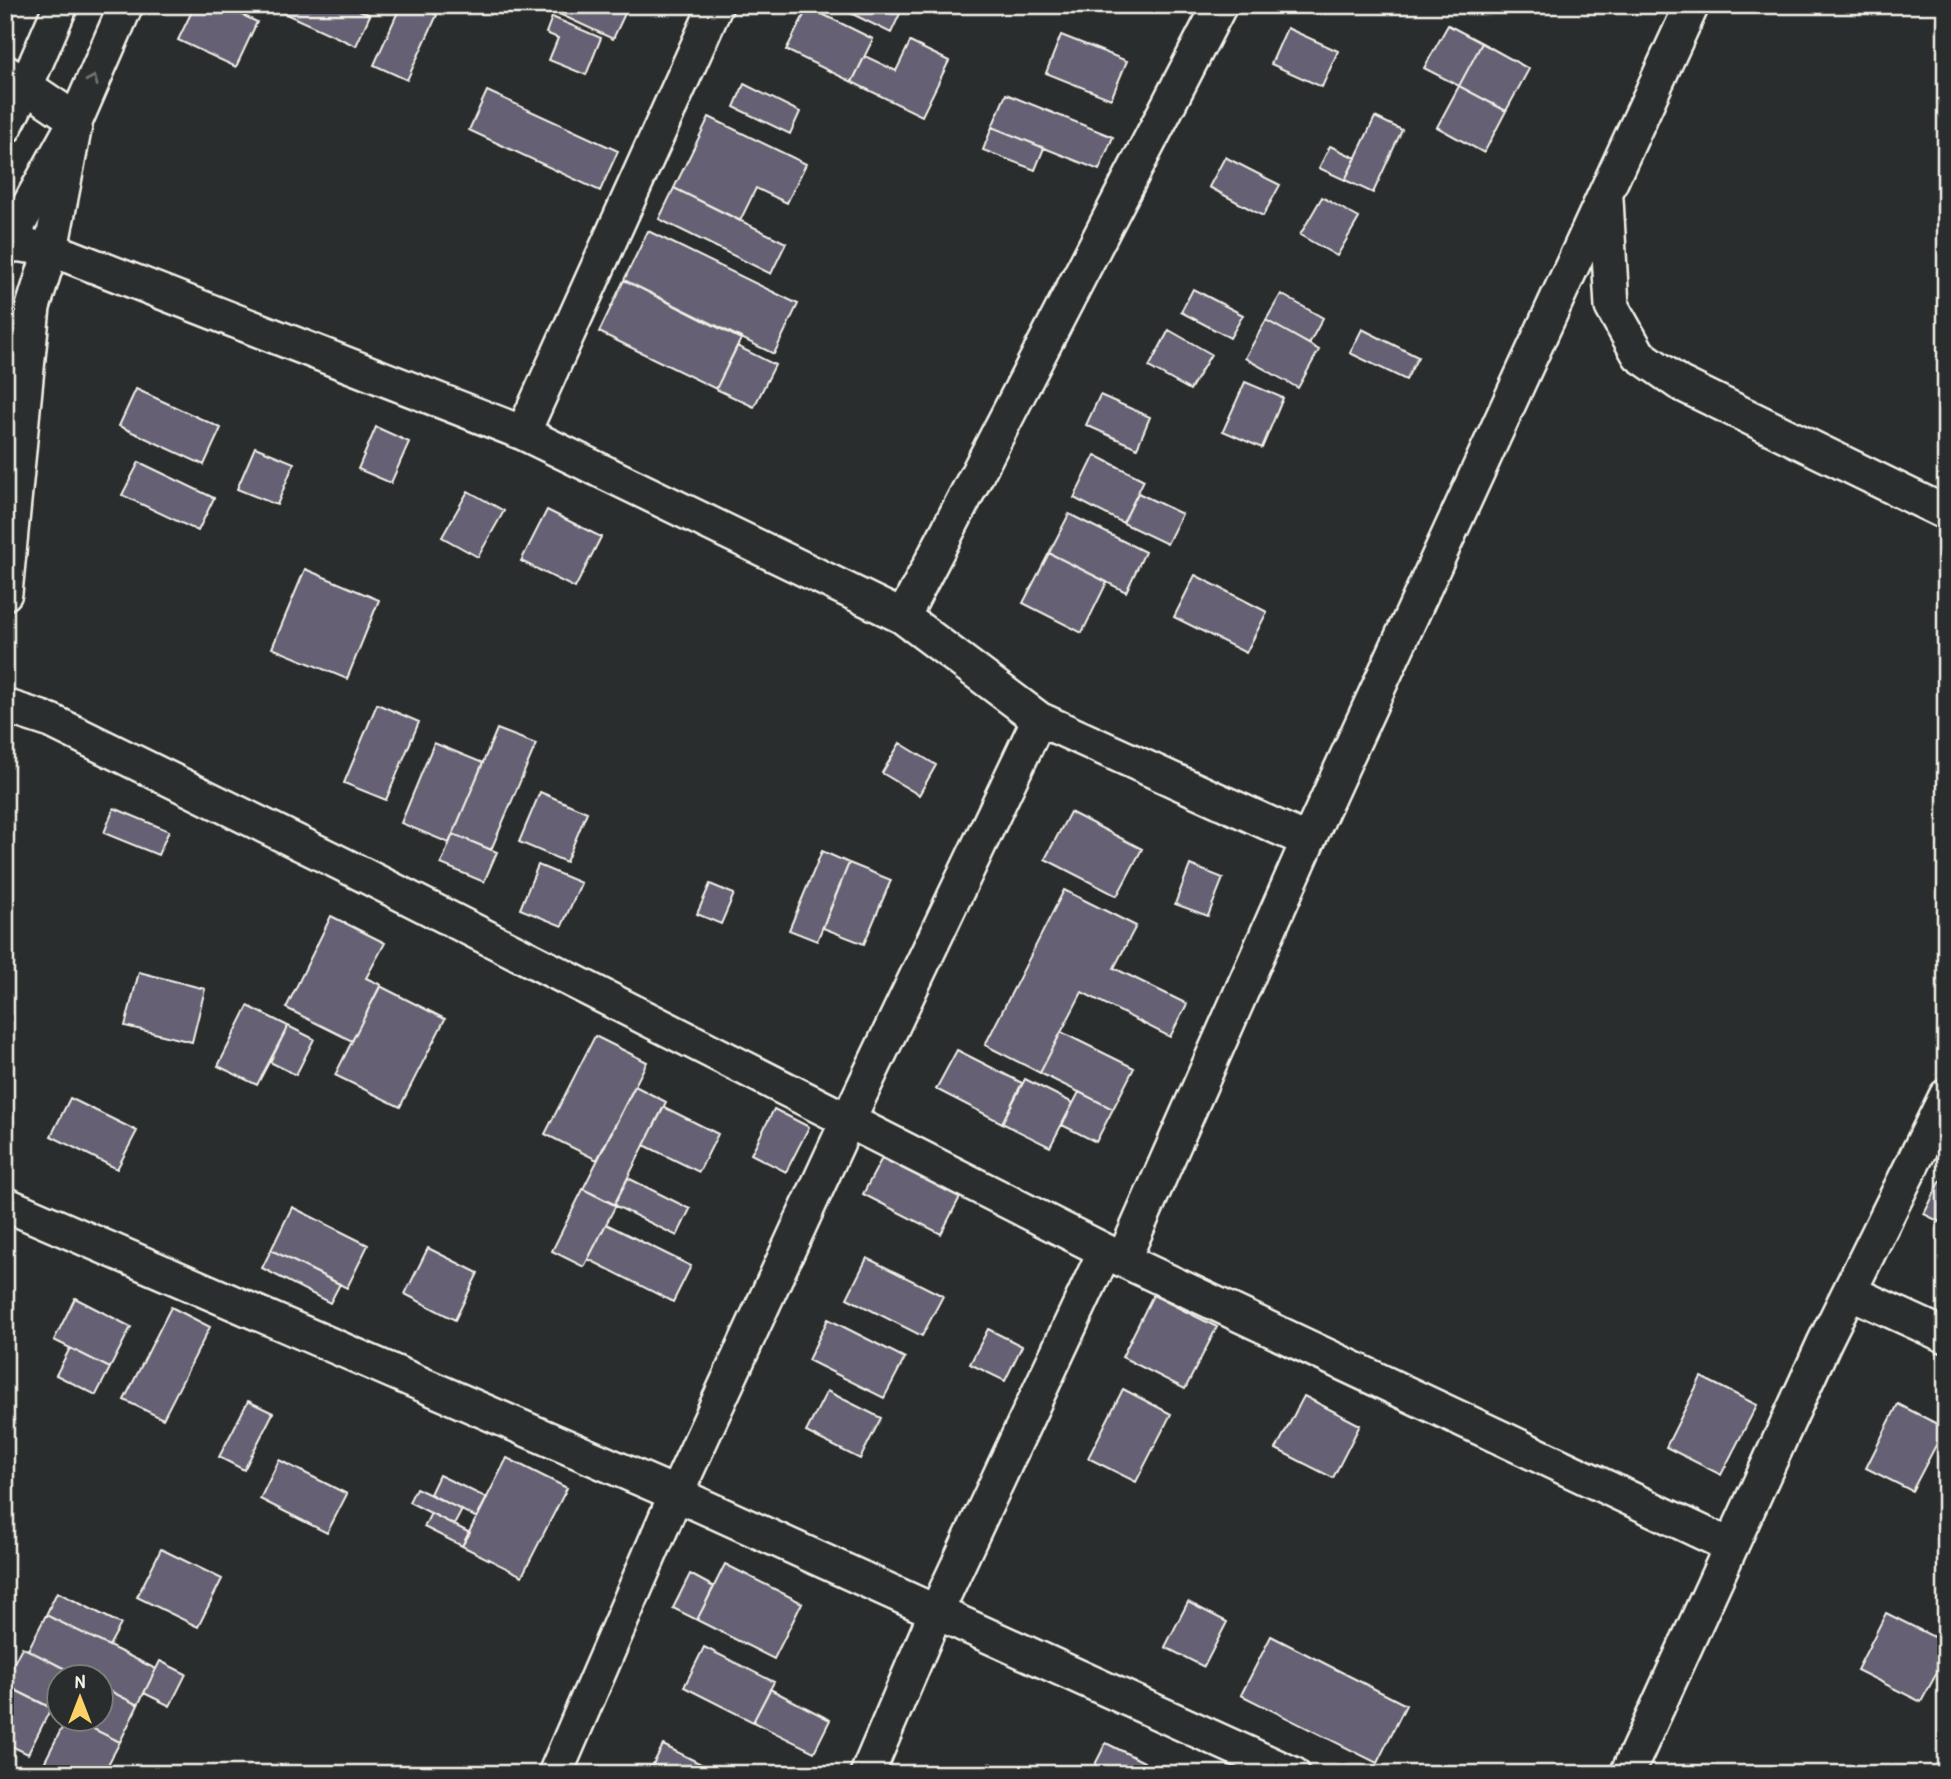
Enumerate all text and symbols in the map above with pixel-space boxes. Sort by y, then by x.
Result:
one-way arrow [85,75,99,87]
north arrow [46,1664,116,1734]
text: N [75,1668,85,1694]

